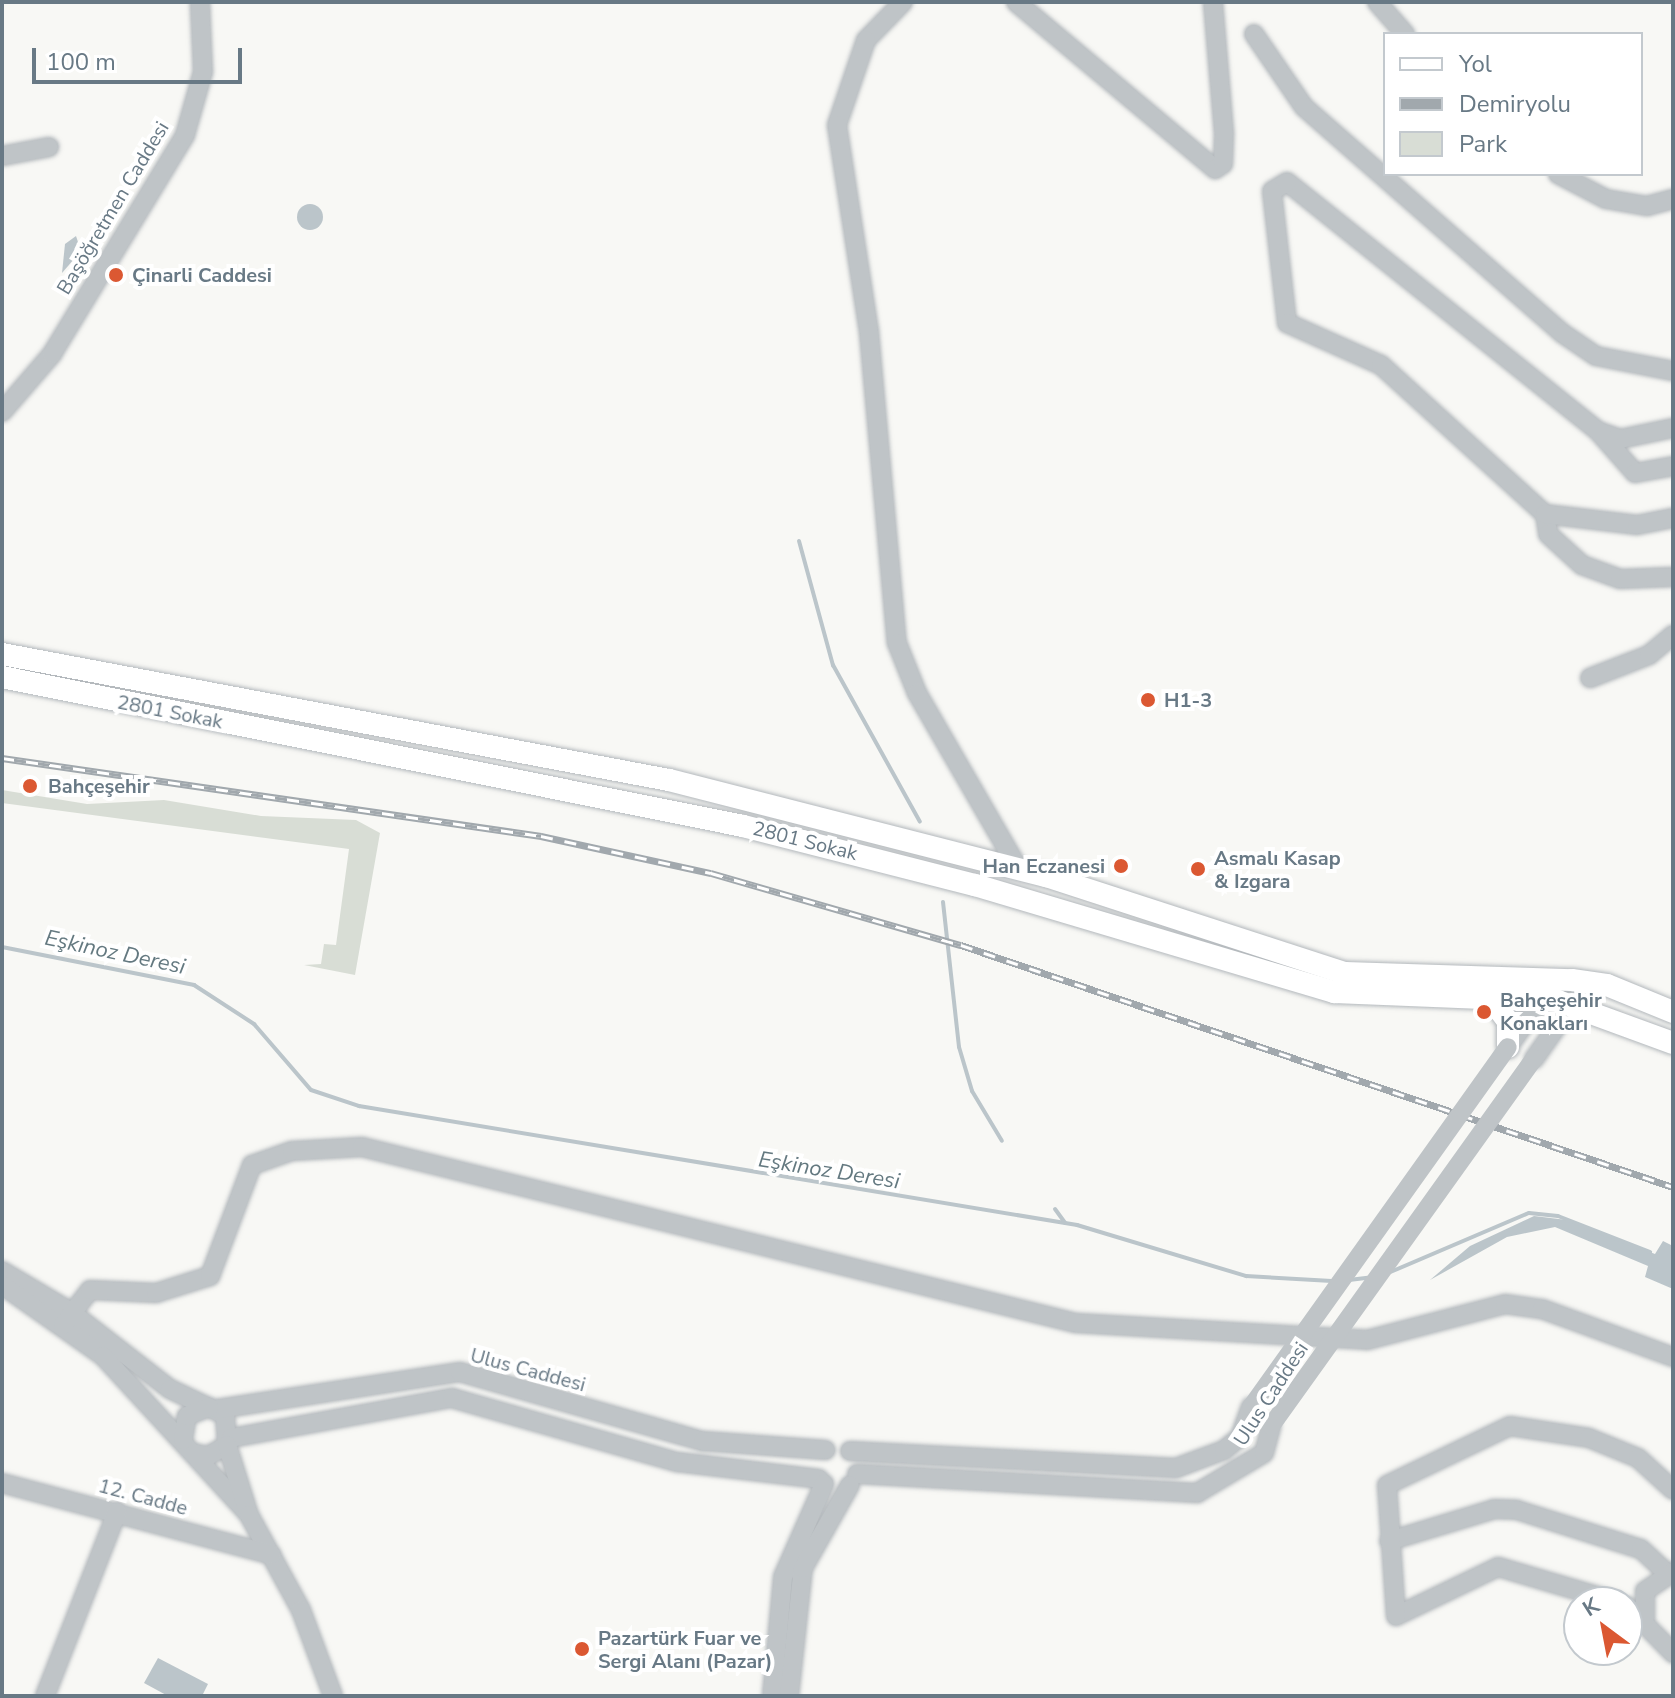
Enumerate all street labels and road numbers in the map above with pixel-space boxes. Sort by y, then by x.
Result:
street label: Başöğretmen Caddesi [52,117,174,299]
street label: 2801 Sokak [115,690,225,734]
street label: 2801 Sokak [750,816,860,866]
street label: Ulus Caddesi [1229,1338,1313,1450]
street label: Ulus Caddesi [468,1343,588,1397]
street label: 12. Cadde [96,1474,190,1520]

